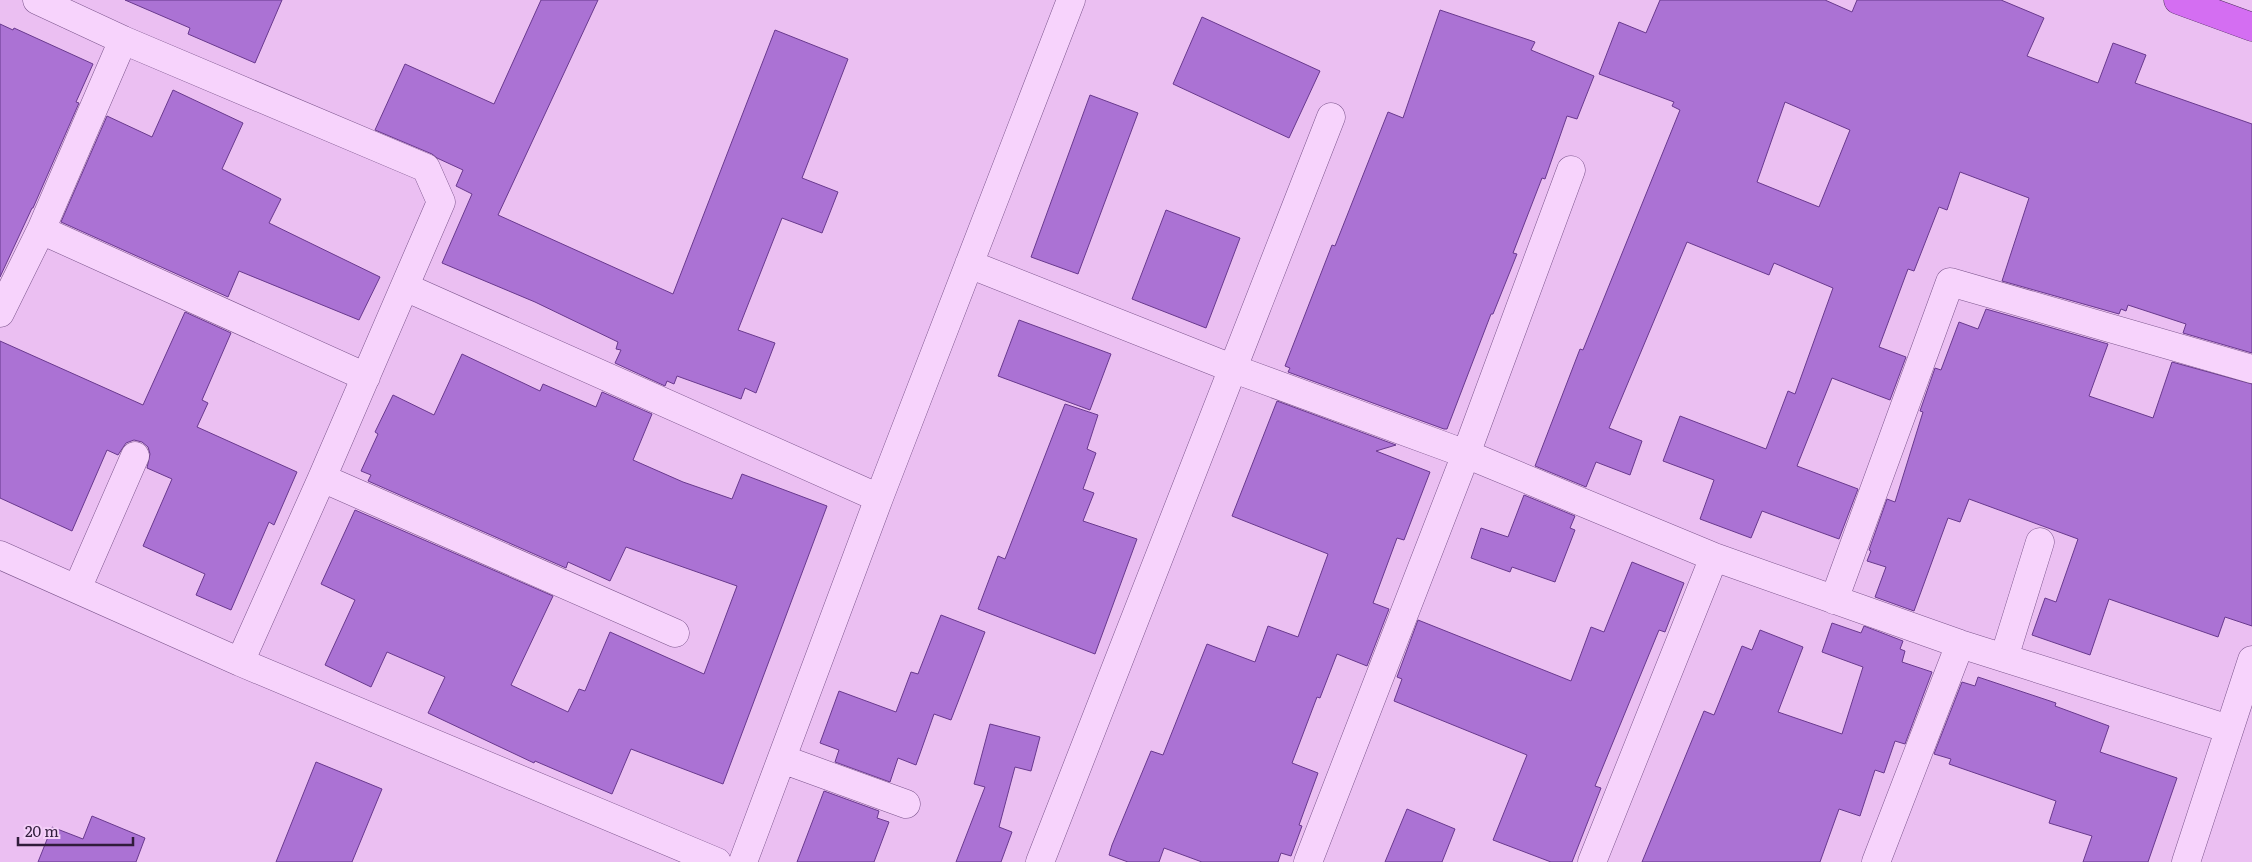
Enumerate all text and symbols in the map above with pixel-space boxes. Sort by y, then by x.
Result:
scale bar [18,814,132,846]
text: 20 m [25,819,59,842]

